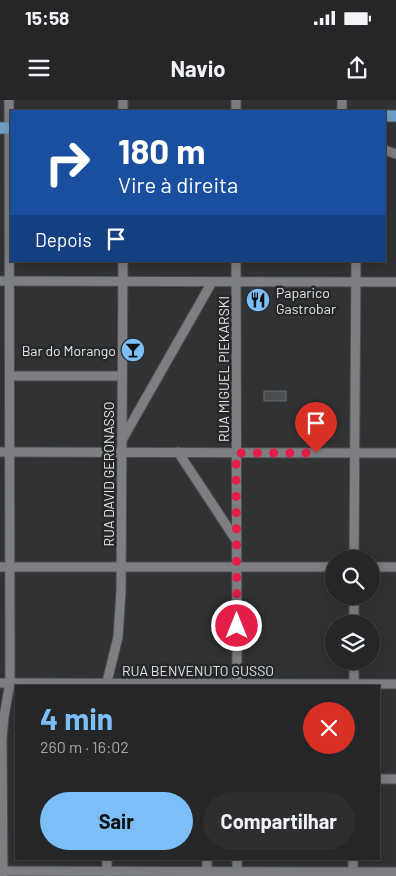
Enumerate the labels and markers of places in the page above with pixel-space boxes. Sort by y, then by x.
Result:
place label: Paparico Gastrobar [276,284,336,317]
restaurant icon: Paparico Gastrobar [245,287,271,313]
bar icon: Bar do Morango [120,337,146,363]
place label: Bar do Morango [22,342,116,359]
pin [295,402,337,453]

